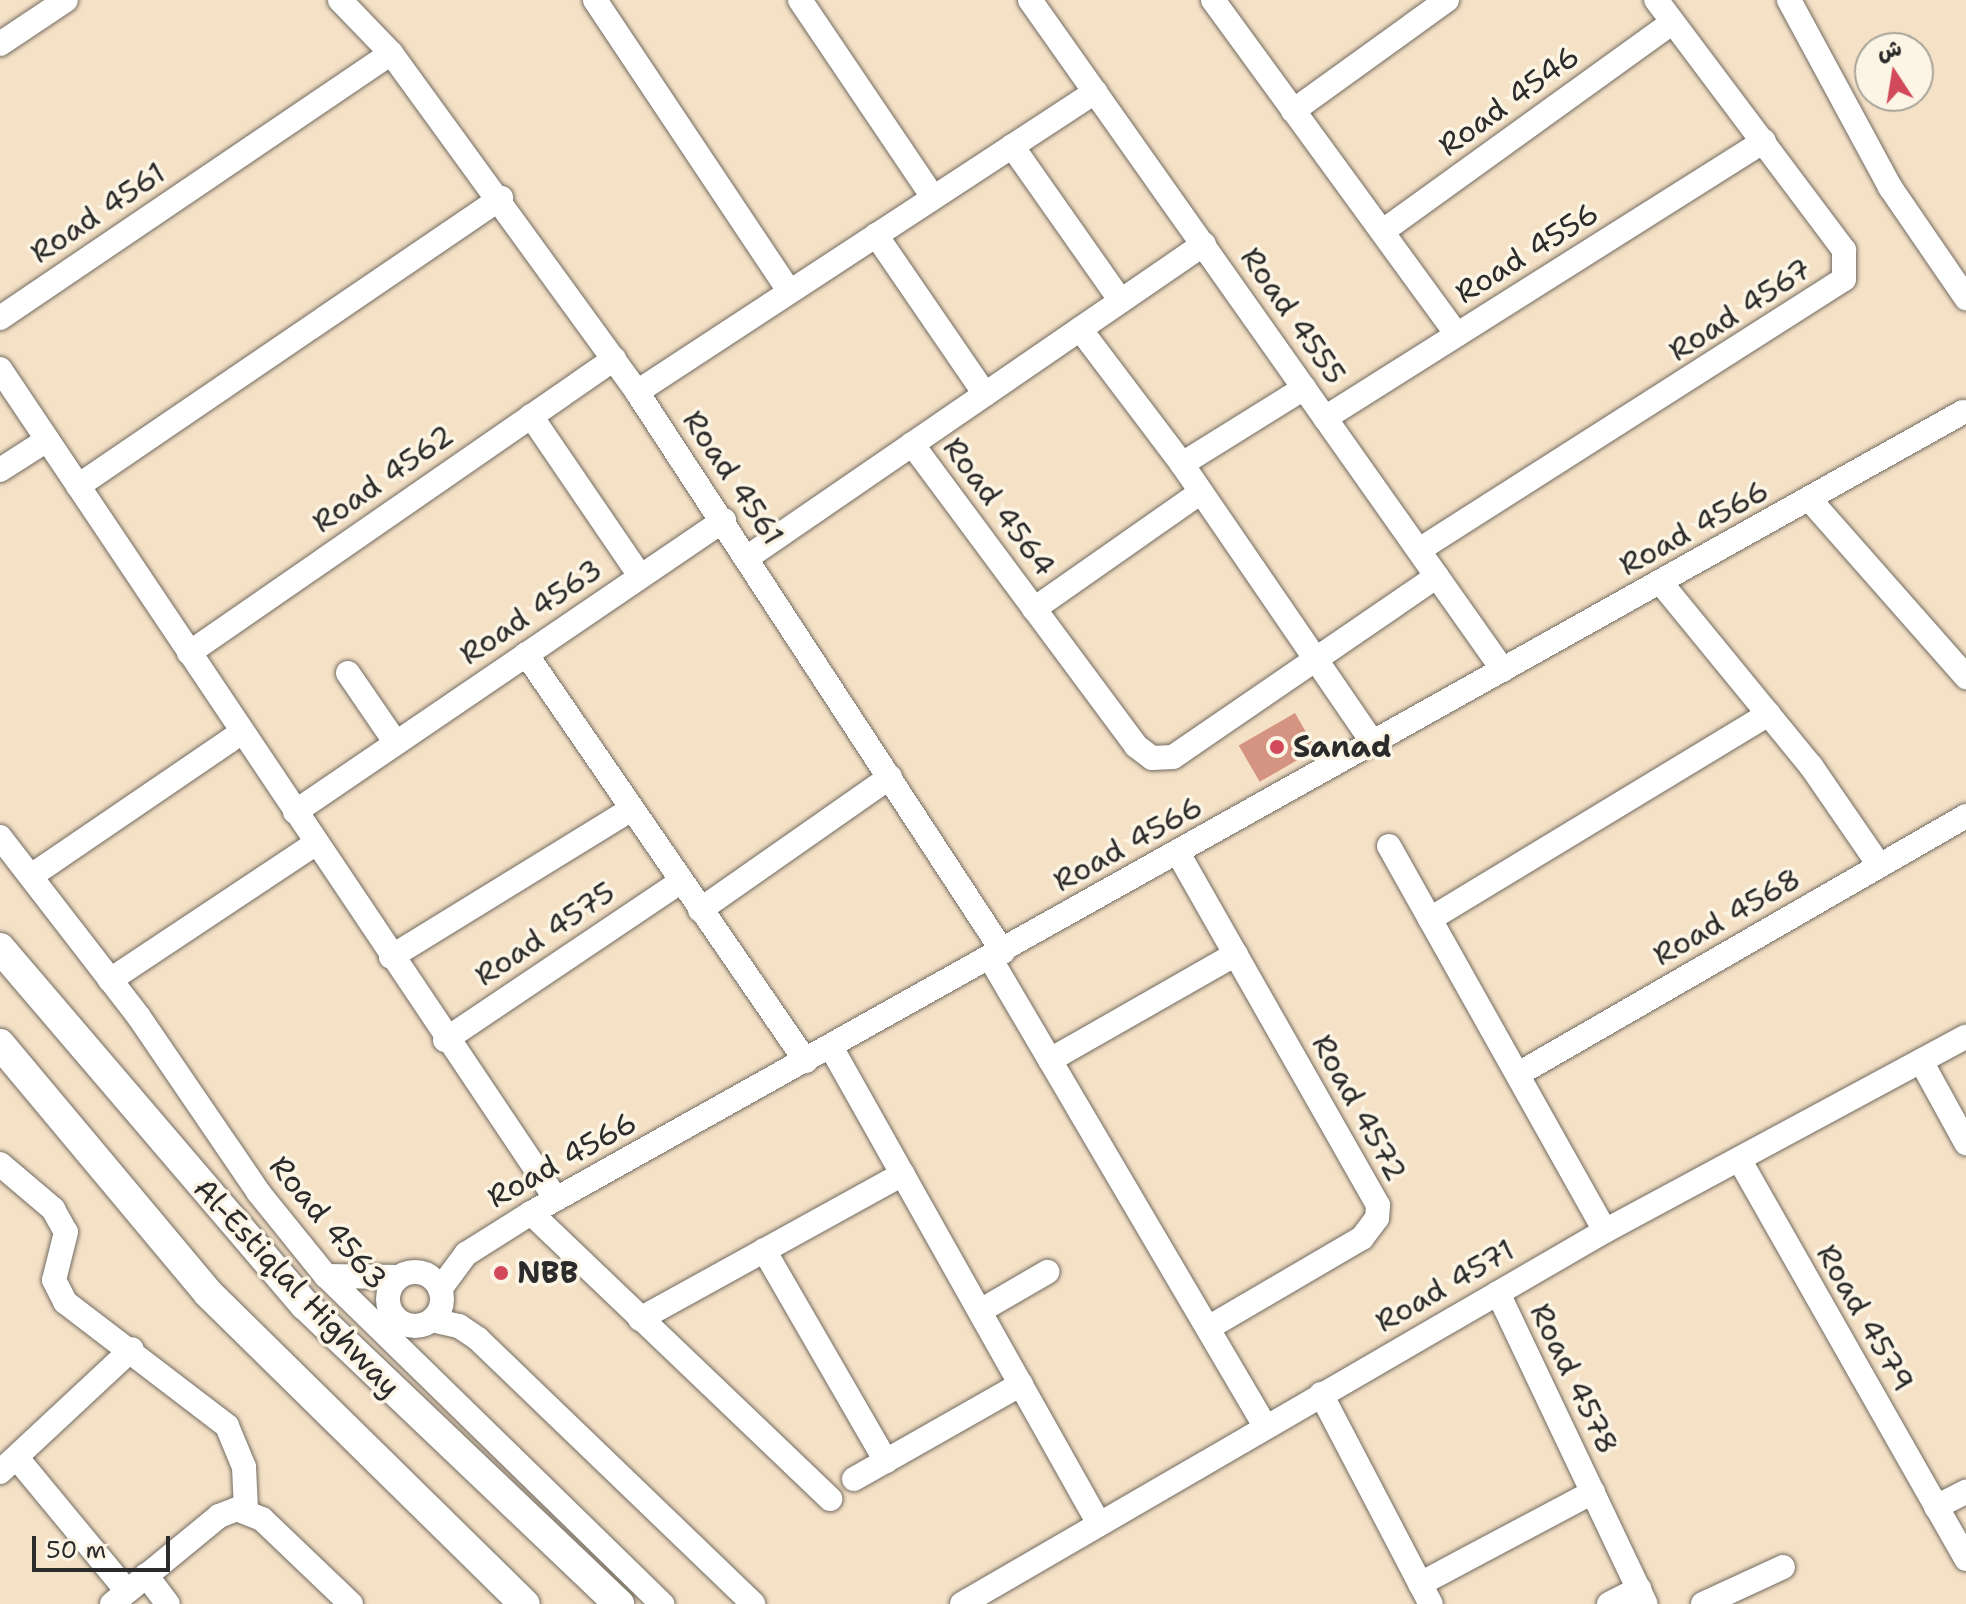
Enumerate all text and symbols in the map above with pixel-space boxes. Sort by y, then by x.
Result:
north arrow [1854,32,1934,112]
text: ش [1874,33,1904,67]
street label: Road 4546 [1432,38,1586,164]
street label: Road 4561 [24,155,172,271]
street label: Road 4556 [1449,195,1605,311]
street label: Road 4555 [1233,241,1353,391]
street label: Road 4567 [1662,251,1818,369]
street label: Road 4561 [675,404,791,552]
street label: Road 4562 [306,417,460,541]
street label: Road 4564 [935,430,1063,584]
street label: Road 4566 [1613,472,1775,584]
street label: Road 4563 [453,551,609,673]
place label: Sanad [1293,729,1392,765]
marker: Sanad [1268,738,1286,756]
street label: Road 4566 [1047,788,1209,900]
street label: Road 4568 [1647,860,1807,974]
street label: Road 4575 [468,874,622,994]
street label: Road 4572 [1304,1028,1414,1188]
street label: Road 4566 [481,1104,643,1216]
street label: Road 4563 [262,1149,394,1297]
street label: Al-Estiqlal Highway [186,1171,408,1405]
street label: Road 4571 [1369,1232,1521,1340]
street label: Road 4579 [1809,1238,1921,1398]
place label: NBB [517,1255,578,1291]
marker: NBB [492,1264,510,1282]
street label: Road 4578 [1522,1298,1626,1460]
scale bar [36,1520,174,1570]
text: 50 m [46,1534,106,1566]

